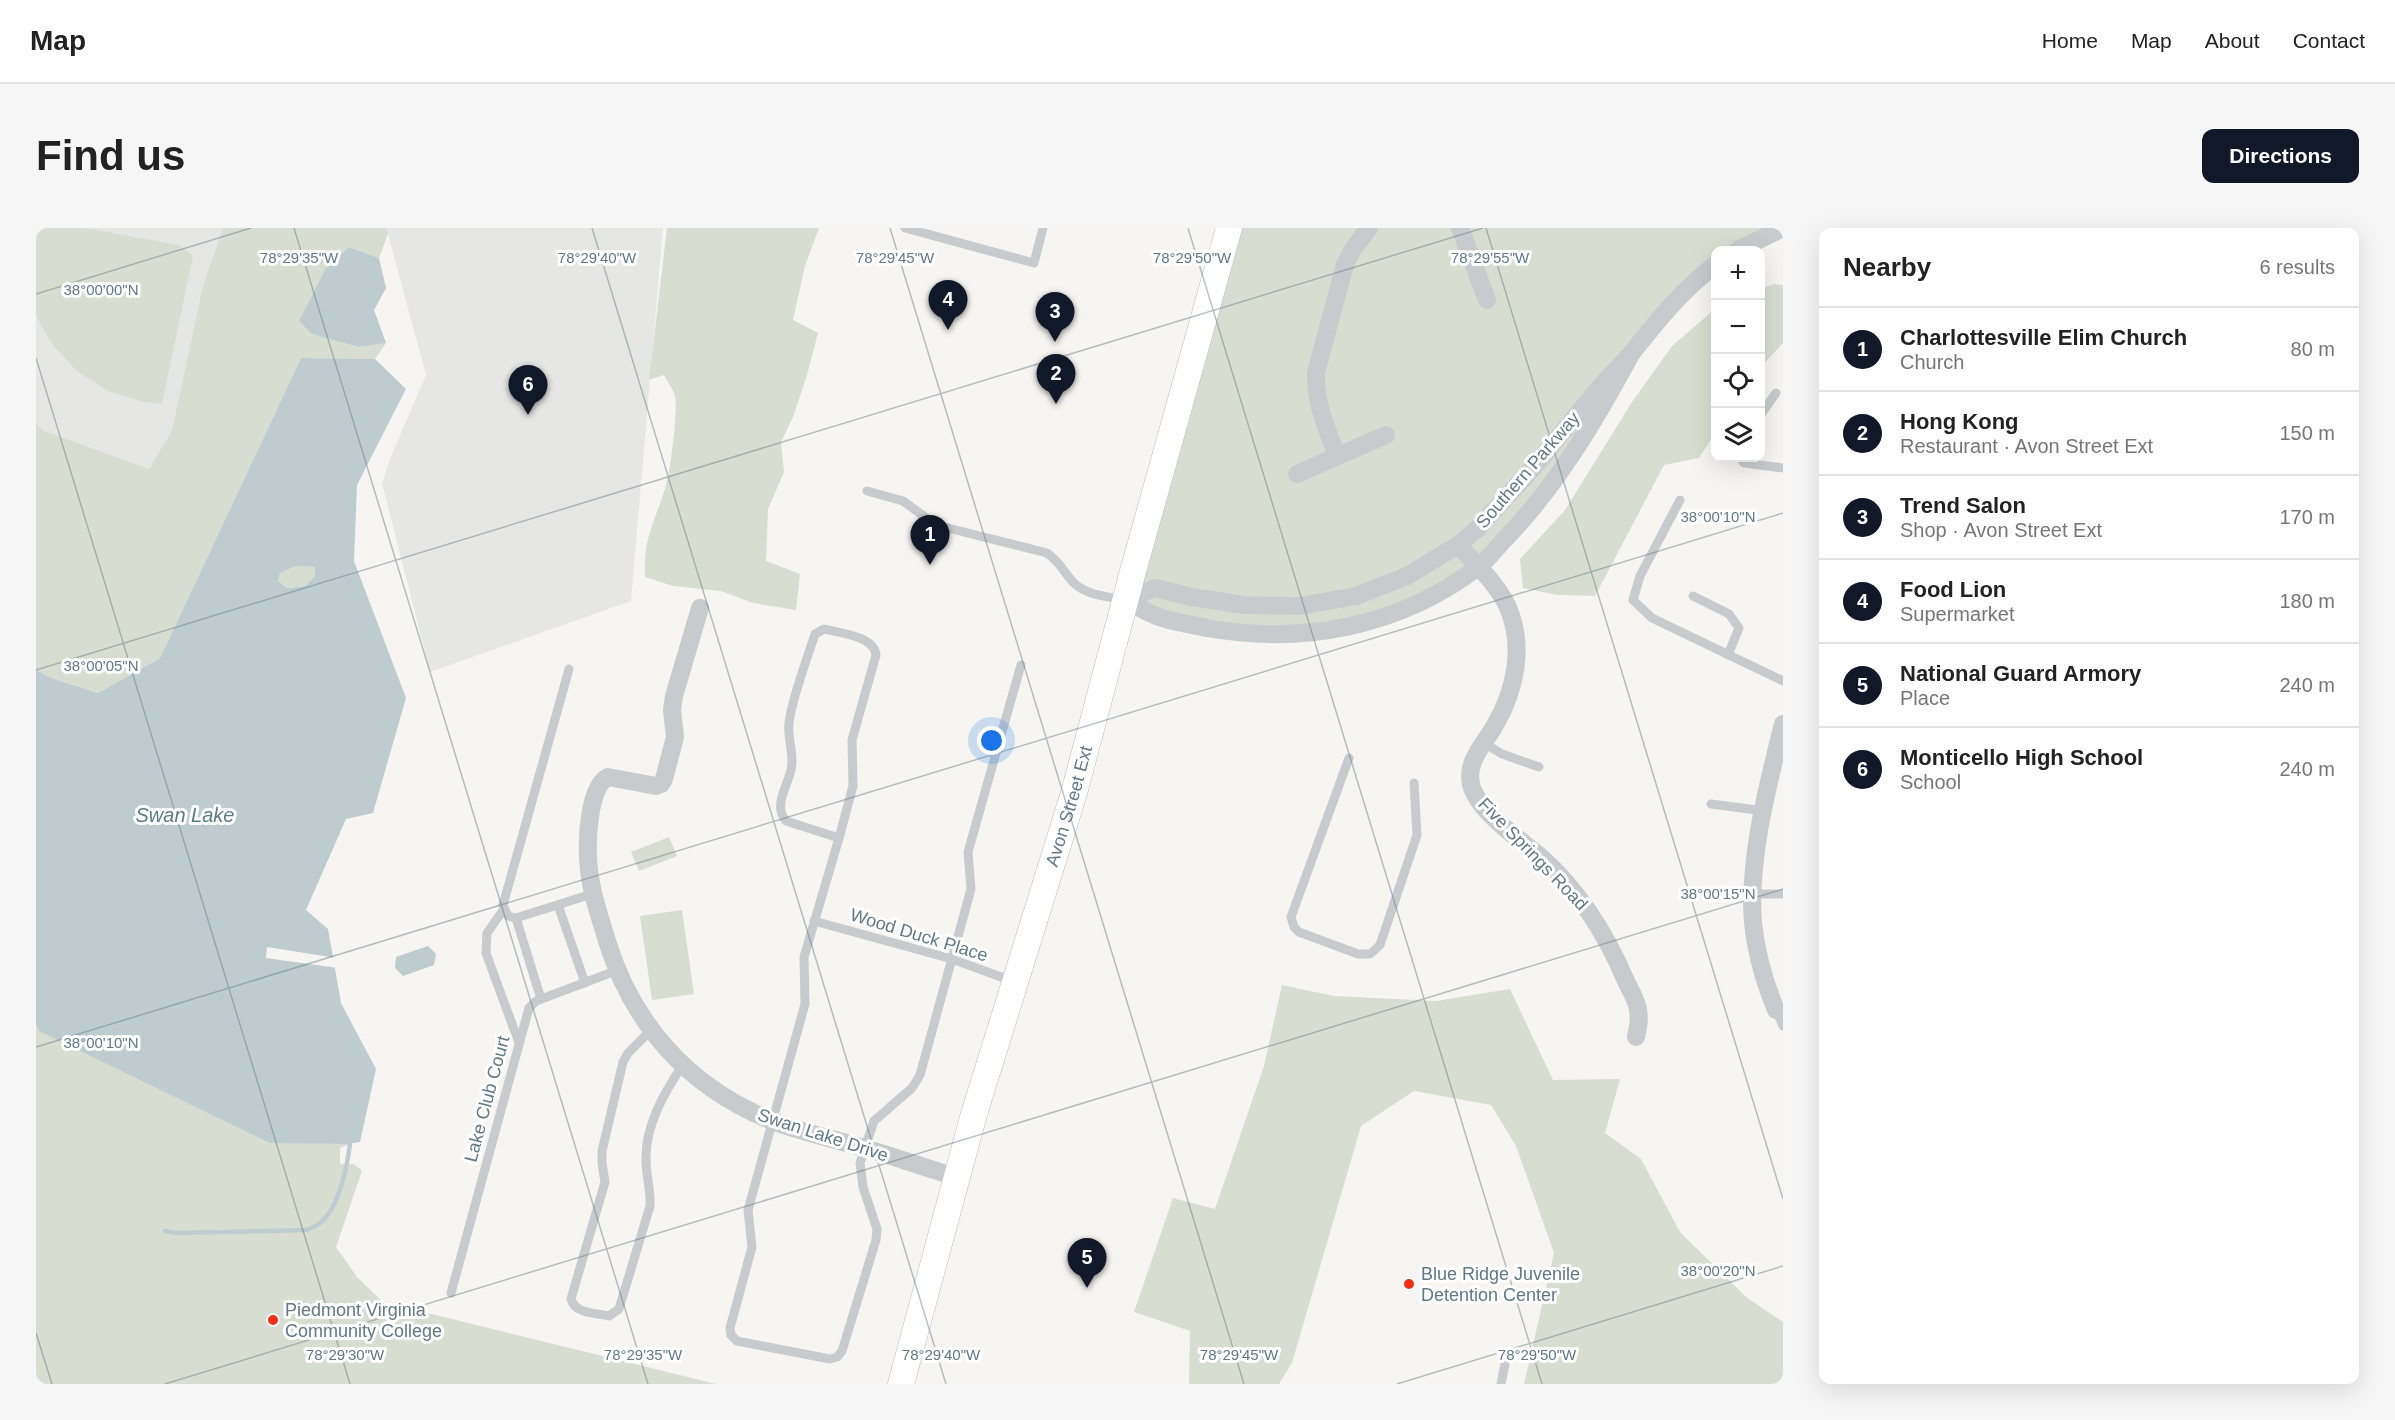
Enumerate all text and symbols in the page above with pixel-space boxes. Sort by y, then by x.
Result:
text: Map [30,25,86,56]
text: Home [2042,29,2098,52]
text: Map [2131,29,2172,52]
text: About [2205,29,2260,52]
text: Contact [2293,29,2365,52]
button: Directions [2202,129,2359,183]
text: Find us [36,132,185,179]
map controls [1711,246,1765,462]
button: + [1711,246,1765,300]
text: 78°29'35"W [260,249,339,266]
text: 78°29'40"W [558,249,637,266]
text: 78°29'45"W [856,249,935,266]
text: 78°29'50"W [1153,249,1232,266]
text: 78°29'55"W [1451,249,1530,266]
text: Nearby [1843,252,1931,282]
text: 6 results [2259,256,2335,278]
pin: 4 [928,280,968,330]
text: 38°00'00"N [63,281,139,298]
pin: 3 [1036,292,1074,342]
button: − [1711,300,1765,354]
text: Charlottesville Elim Church [1900,325,2187,350]
text: 1 [1857,338,1868,360]
text: 80 m [2291,338,2335,360]
text: Church [1900,351,1964,373]
pin: 2 [1036,354,1076,404]
button: locate [1711,354,1765,408]
pin: 6 [508,366,548,415]
street label: Southern Parkway [1472,408,1584,532]
button: layers [1711,408,1765,462]
text: Hong Kong [1900,409,2019,434]
text: 2 [1857,422,1868,444]
text: 150 m [2279,422,2335,444]
text: Restaurant · Avon Street Ext [1900,435,2153,457]
text: Trend Salon [1900,493,2026,518]
text: 3 [1857,506,1868,528]
text: 170 m [2279,506,2335,528]
text: 38°00'10"N [1680,508,1756,525]
pin: 1 [910,516,950,565]
text: Shop · Avon Street Ext [1900,519,2102,541]
text: Food Lion [1900,577,2006,602]
text: 4 [1857,590,1868,612]
text: 180 m [2279,590,2335,612]
text: Supermarket [1900,603,2015,625]
text: 38°00'05"N [63,657,139,674]
text: National Guard Armory [1900,661,2141,686]
text: 5 [1857,674,1868,696]
text: 240 m [2279,674,2335,696]
text: Place [1900,687,1950,709]
your location [977,726,1006,755]
street label: Avon Street Ext [1042,744,1096,869]
text: Monticello High School [1900,745,2143,770]
text: 6 [1857,758,1868,780]
text: 240 m [2279,758,2335,780]
text: School [1900,771,1961,793]
street label: Five Springs Road [1474,794,1592,914]
water label: Swan Lake [136,804,234,826]
text: 38°00'15"N [1680,885,1756,902]
street label: Wood Duck Place [848,905,990,965]
text: 38°00'10"N [63,1034,139,1051]
street label: Lake Club Court [461,1034,513,1164]
street label: Swan Lake Drive [755,1104,891,1166]
pin: 5 [1068,1238,1106,1288]
text: 38°00'20"N [1680,1262,1756,1279]
place label: Blue Ridge Juvenile Detention Center [1421,1264,1580,1305]
marker: Blue Ridge Juvenile Detention Center [1402,1277,1416,1291]
place label: Piedmont Virginia Community College [285,1300,442,1341]
marker: Piedmont Virginia Community College [266,1313,280,1327]
text: 78°29'30"W [306,1346,385,1363]
text: 78°29'35"W [604,1346,683,1363]
text: 78°29'40"W [902,1346,981,1363]
text: 78°29'45"W [1200,1346,1279,1363]
text: 78°29'50"W [1498,1346,1577,1363]

